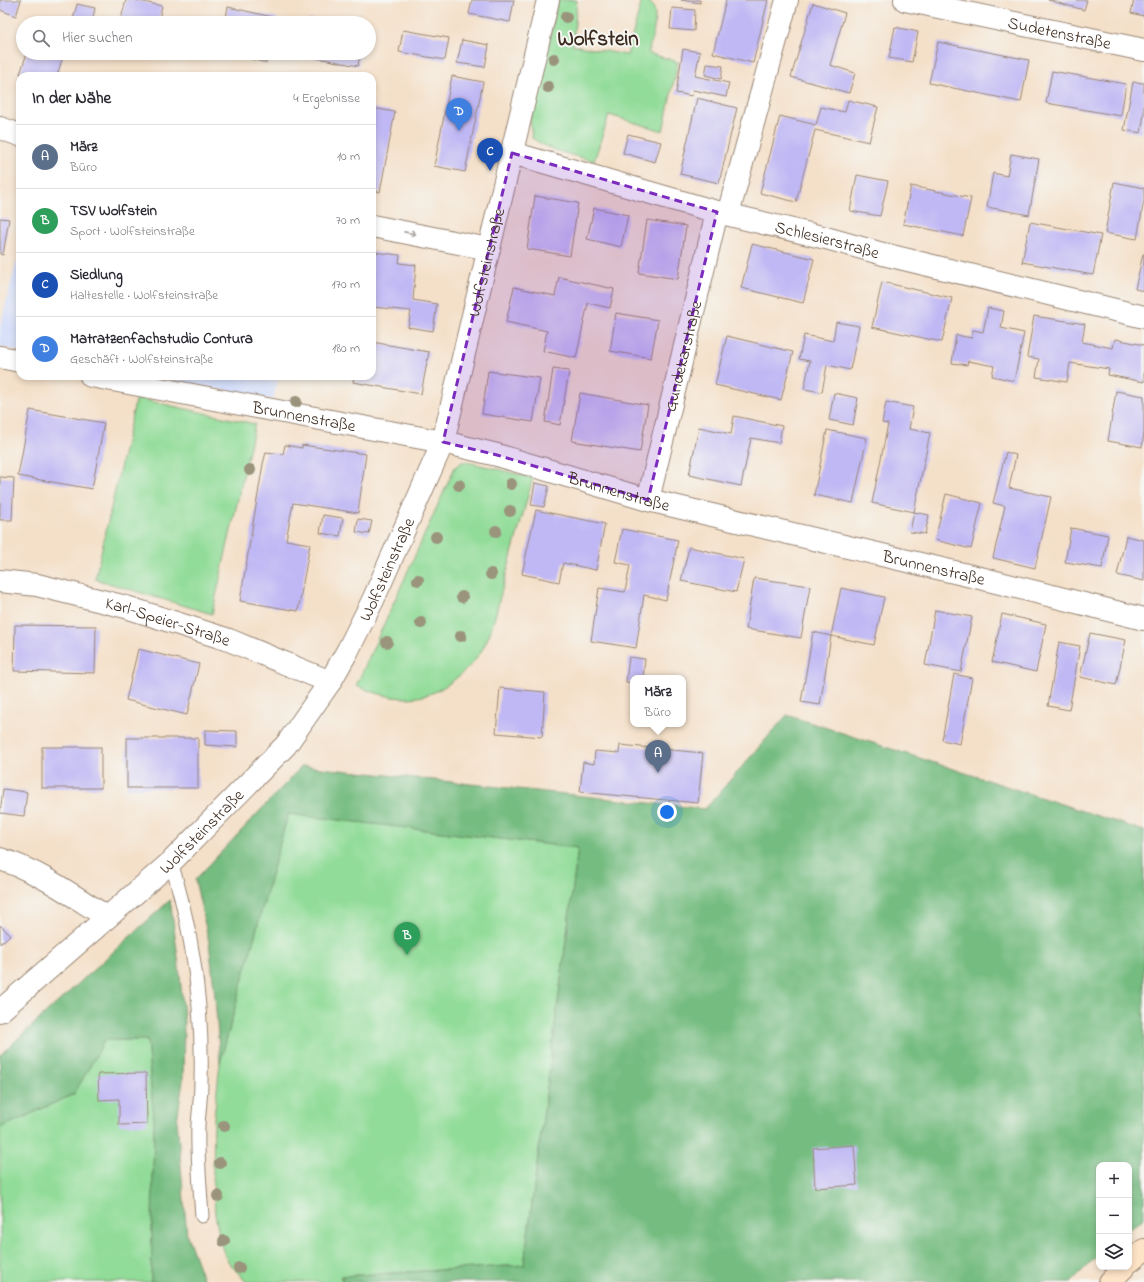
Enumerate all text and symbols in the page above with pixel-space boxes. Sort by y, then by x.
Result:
street label: Sudetenstraße [1005,11,1114,57]
search box [16,16,376,60]
district label: Wolfstein [557,25,639,55]
icon: search [30,27,52,49]
text: Hier suchen [62,27,133,49]
text: In der Nähe [32,86,111,111]
text: 4 Ergebnisse [293,89,360,108]
pin: D [446,98,472,131]
text: März [70,136,98,158]
pin: C [477,138,503,171]
text: A [41,147,49,166]
text: 10 m [337,147,360,166]
text: Büro [70,158,97,177]
text: TSV Wolfstein [70,200,157,222]
street label: Wolfsteinstraße [462,205,512,319]
text: B [41,211,49,230]
text: 70 m [336,211,360,230]
street label: Schlesierstraße [772,215,882,266]
text: Sport · Wolfsteinstraße [70,222,195,241]
one-way arrow [403,229,416,237]
text: Siedlung [70,264,123,286]
text: C [41,275,49,294]
text: 170 m [332,275,360,294]
text: Haltestelle · Wolfsteinstraße [70,286,218,305]
street label: Gundekarstraße [659,298,709,414]
text: Matratzenfachstudio Contura [70,328,253,350]
text: D [40,339,50,358]
text: 180 m [332,339,360,358]
text: Geschäft · Wolfsteinstraße [70,350,213,369]
street label: Brunnenstraße [249,395,358,439]
street label: Brunnenstraße [564,466,672,519]
street label: Wolfsteinstraße [353,514,422,626]
street label: Brunnenstraße [879,544,988,593]
street label: Karl-Speier-Straße [102,591,233,654]
popup [630,675,686,727]
text: März [644,681,672,703]
text: Büro [644,703,671,722]
pin: A [645,740,671,773]
street label: Wolfsteinstraße [154,784,250,881]
your location [657,802,677,822]
pin: B [394,922,420,955]
map controls [1096,1162,1132,1270]
button: + [1096,1162,1132,1198]
button: − [1096,1198,1132,1234]
button: layers [1096,1234,1132,1270]

